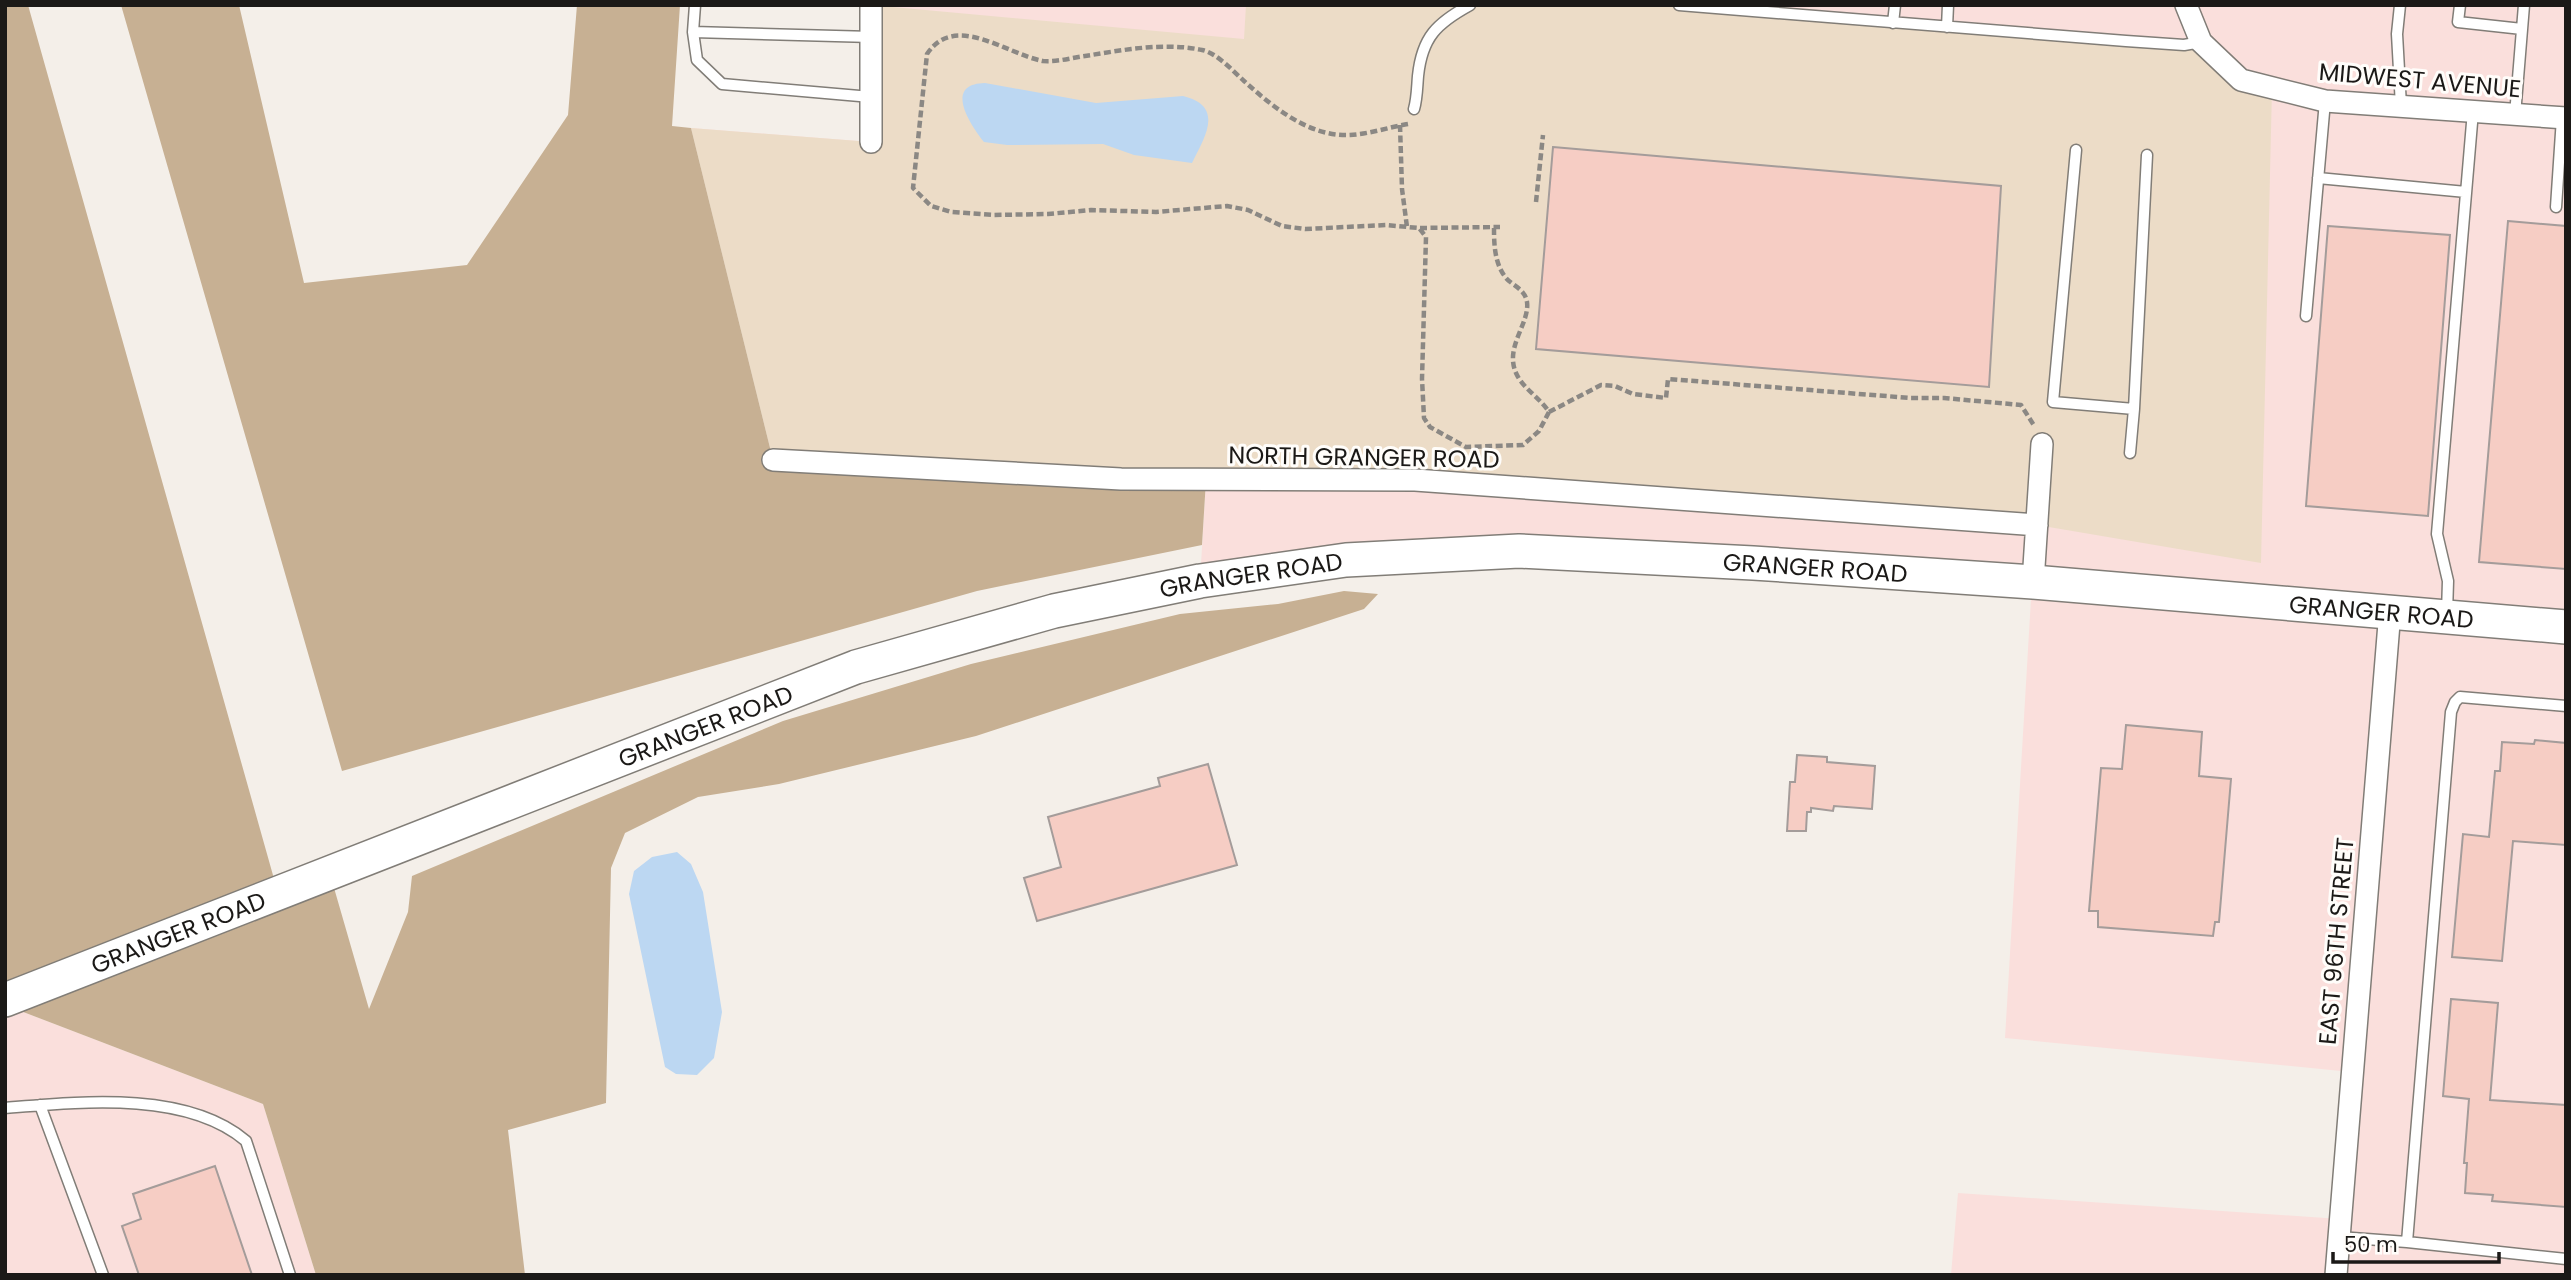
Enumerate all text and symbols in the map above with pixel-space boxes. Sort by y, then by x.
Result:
street label: MIDWEST AVENUE [2318,55,2522,105]
street label: NORTH GRANGER ROAD [1228,438,1500,476]
street label: GRANGER ROAD [1156,544,1345,605]
street label: GRANGER ROAD [1722,545,1909,590]
street label: GRANGER ROAD [2288,587,2475,636]
street label: GRANGER ROAD [613,677,797,775]
street label: EAST 96TH STREET [2311,836,2361,1046]
street label: GRANGER ROAD [86,883,270,981]
scale bar [2333,1220,2499,1264]
text: 50 m [2344,1230,2398,1259]

